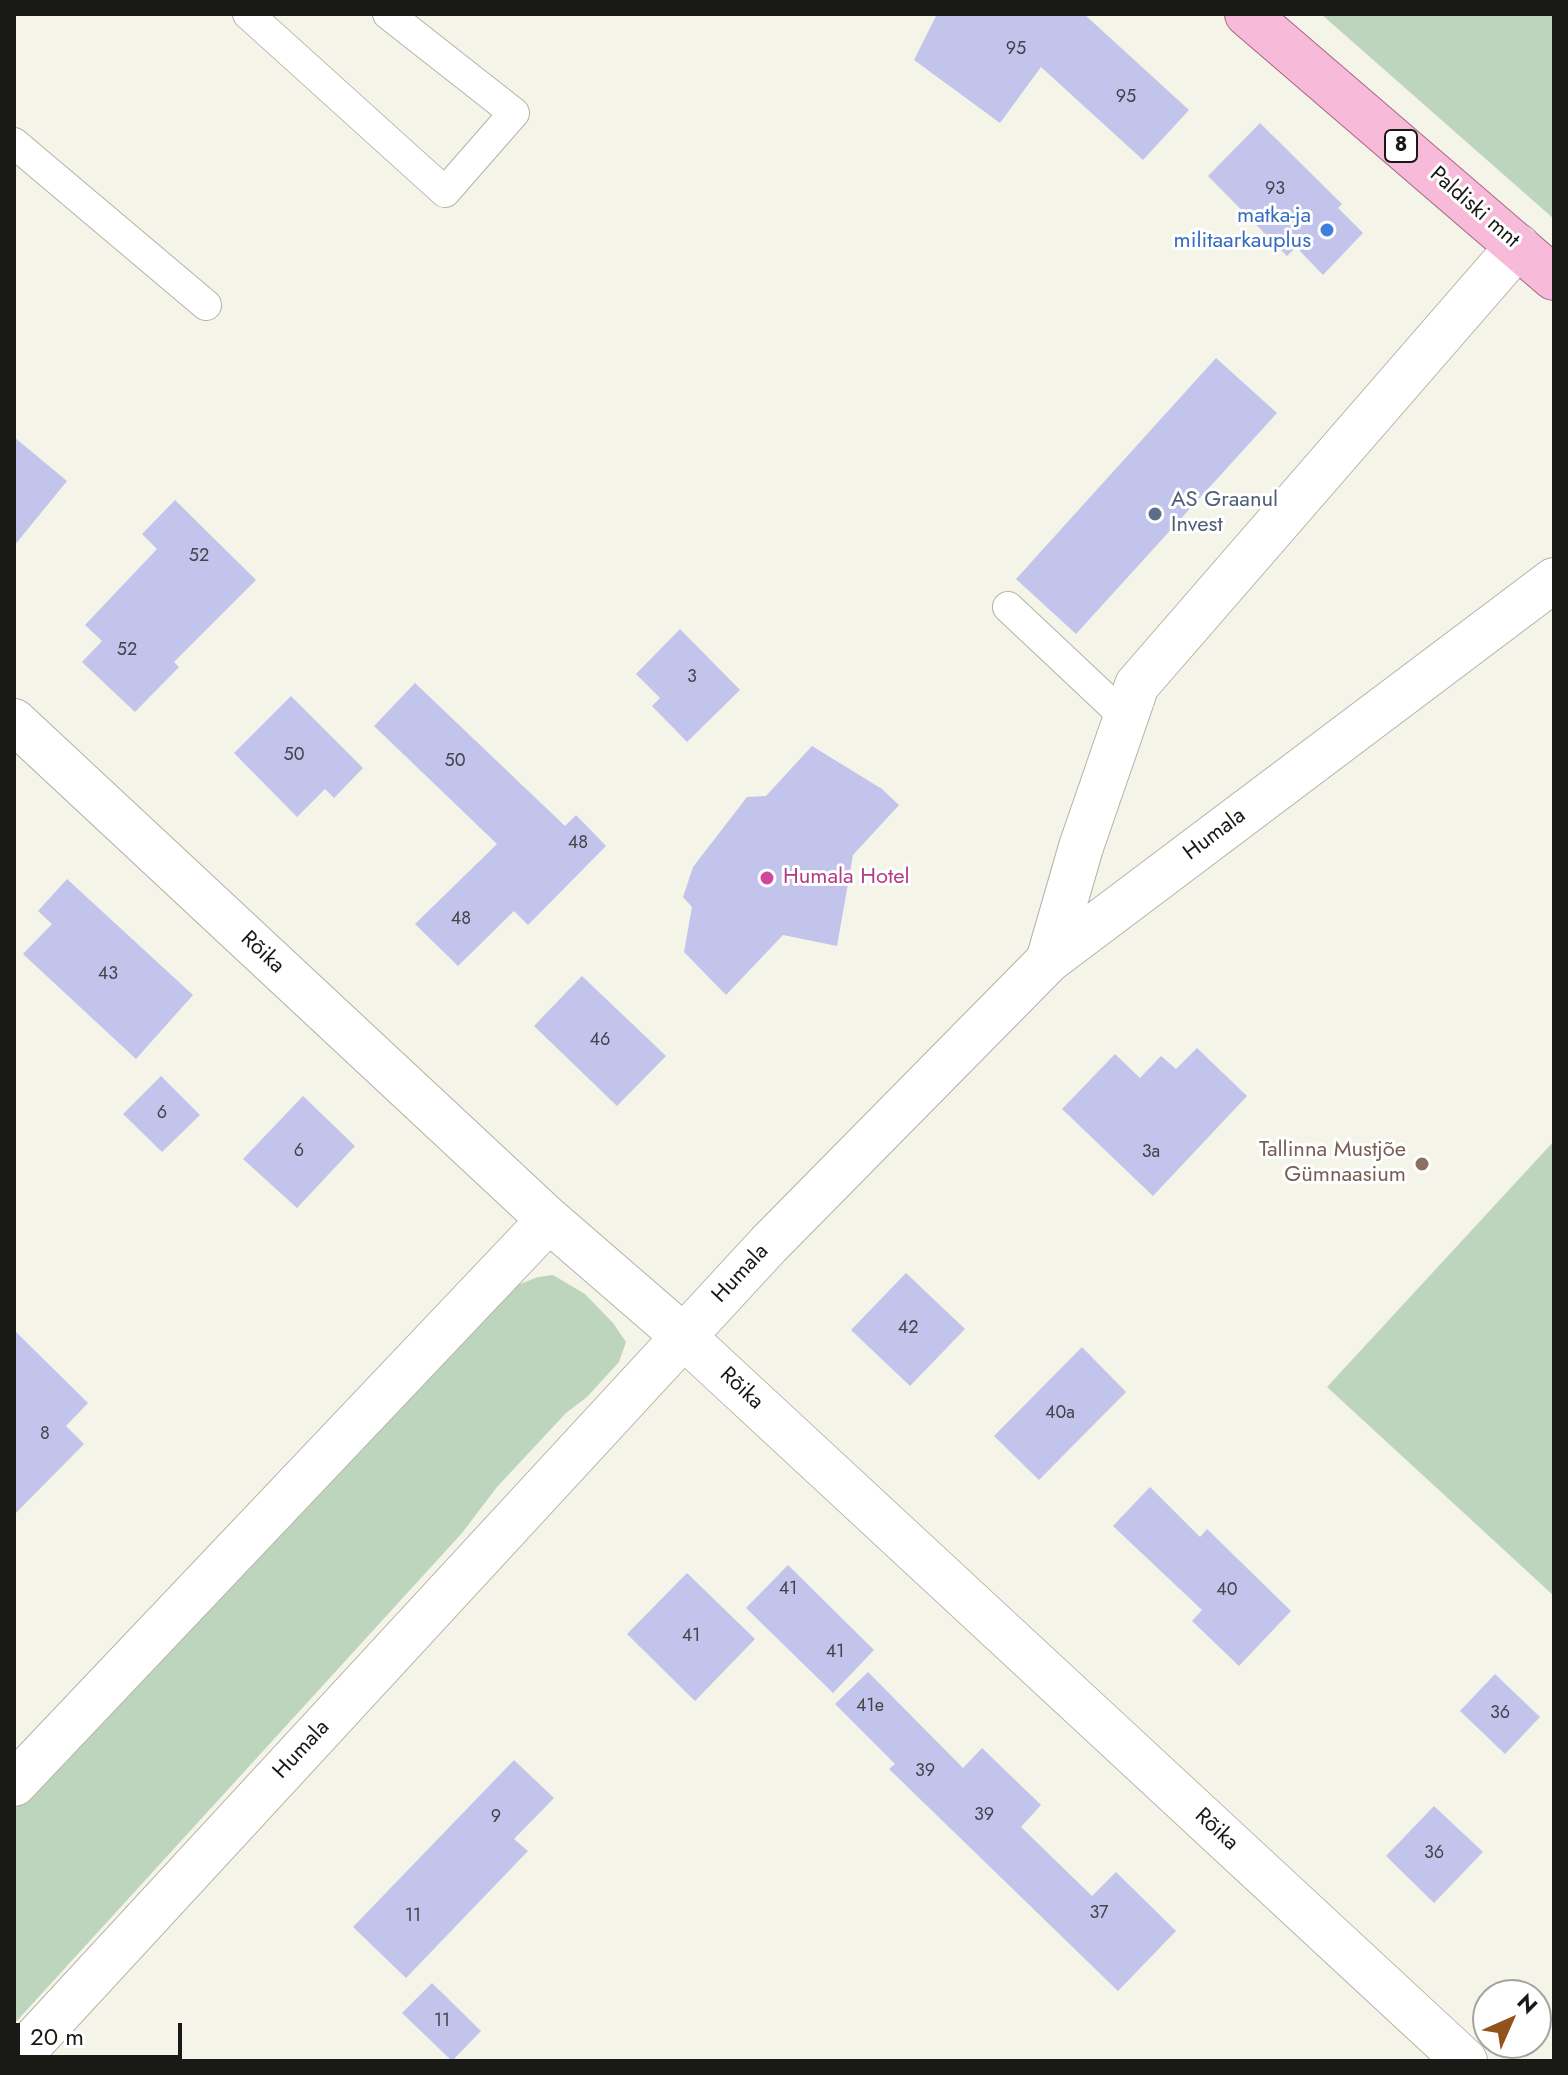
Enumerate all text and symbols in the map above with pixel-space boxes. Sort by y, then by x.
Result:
house number: 95 [1006,39,1026,61]
house number: 95 [1116,87,1136,109]
road number: 8 [1385,130,1417,162]
street label: Paldiski mnt [1424,162,1524,254]
house number: 93 [1265,179,1285,201]
place label: matka-ja militaarkauplus [1174,204,1311,256]
marker: matka-ja militaarkauplus [1318,221,1336,239]
place label: AS Graanul Invest [1171,488,1278,540]
marker: AS Graanul Invest [1146,505,1164,523]
house number: 52 [189,546,209,568]
house number: 52 [117,640,137,662]
house number: 3 [687,667,697,689]
house number: 50 [284,745,304,767]
house number: 50 [445,751,465,773]
street label: Humala [1179,803,1251,867]
house number: 48 [568,833,588,855]
place label: Humala Hotel [783,865,910,891]
marker: Humala Hotel [758,869,776,887]
house number: 48 [451,909,471,931]
street label: Rõika [235,926,289,980]
house number: 43 [98,964,118,986]
house number: 46 [590,1030,610,1052]
house number: 6 [157,1103,167,1125]
place label: Tallinna Mustjõe Gümnaasium [1259,1138,1406,1190]
house number: 6 [294,1141,304,1163]
house number: 3a [1142,1142,1160,1164]
marker: Tallinna Mustjõe Gümnaasium [1413,1155,1431,1173]
street label: Humala [707,1239,775,1309]
house number: 42 [898,1318,918,1340]
street label: Rõika [714,1362,768,1416]
house number: 40a [1045,1403,1075,1425]
house number: 8 [40,1424,50,1446]
house number: 41 [779,1579,797,1601]
house number: 40 [1216,1580,1238,1602]
house number: 41 [682,1626,700,1648]
house number: 41 [826,1642,844,1664]
house number: 41e [856,1696,884,1718]
house number: 36 [1490,1703,1510,1725]
street label: Humala [268,1715,336,1785]
house number: 39 [915,1761,935,1783]
street label: Rõika [1189,1803,1243,1857]
house number: 39 [974,1805,994,1827]
house number: 9 [491,1807,501,1829]
house number: 36 [1424,1843,1444,1865]
house number: 37 [1089,1903,1109,1925]
house number: 11 [405,1906,421,1928]
north arrow [1472,1979,1552,2059]
text: N [1510,1986,1545,2021]
scale bar [20,2007,186,2057]
house number: 11 [434,2011,450,2033]
text: 20 m [30,2019,84,2054]

